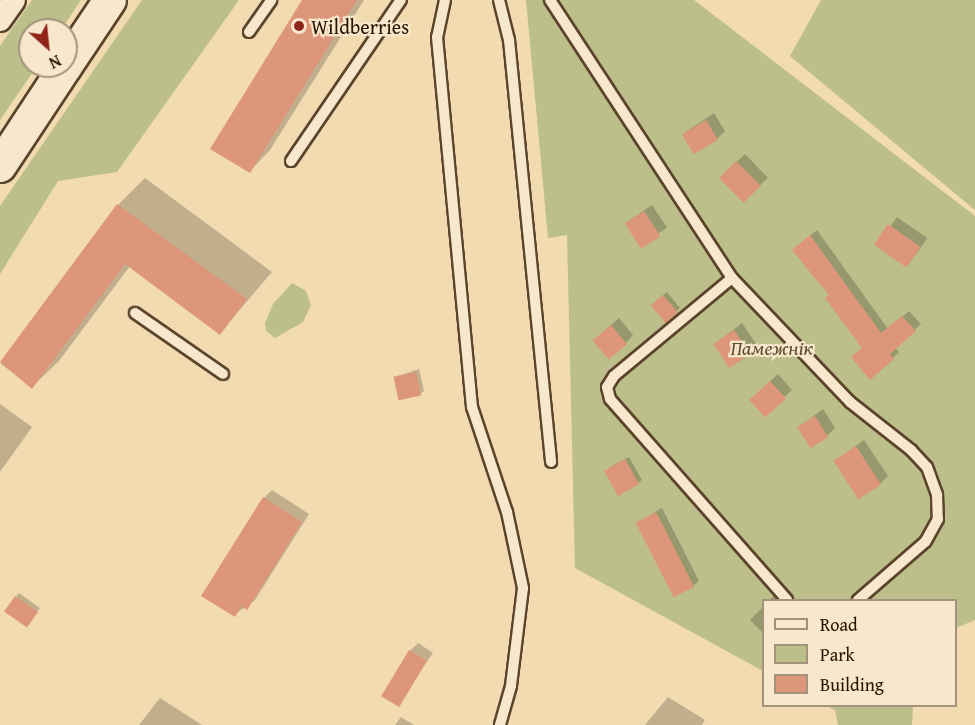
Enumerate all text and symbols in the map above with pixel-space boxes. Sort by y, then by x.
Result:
place label: Wildberries [311,14,409,38]
north arrow [18,18,78,78]
marker: Wildberries [292,19,306,33]
text: N [45,49,65,75]
park label: Памежнік [731,335,813,359]
legend [762,599,957,707]
text: Road [820,611,858,638]
text: Park [820,641,855,668]
text: Building [820,671,884,698]

